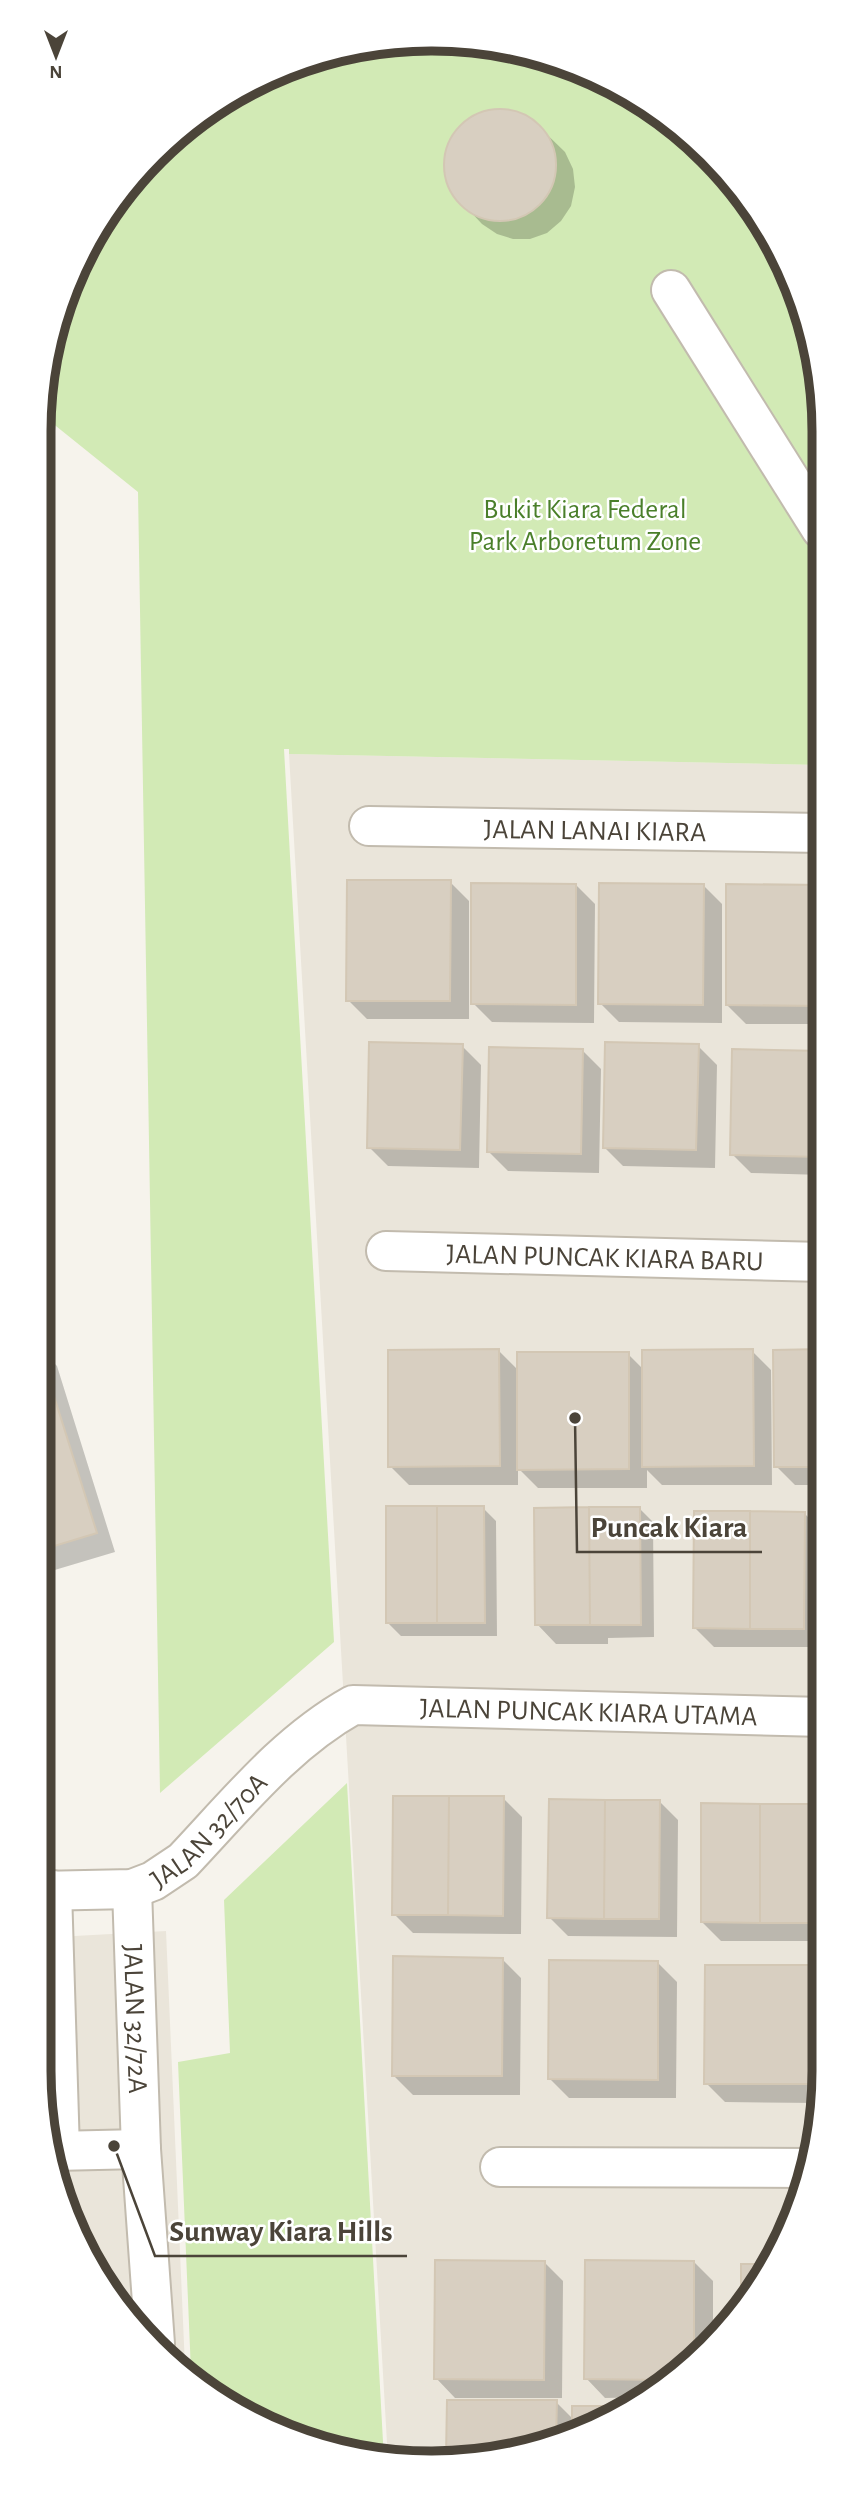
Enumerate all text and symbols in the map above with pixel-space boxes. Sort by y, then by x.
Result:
north arrow [21,21,91,91]
text: N [49,62,63,81]
park label: Bukit Kiara Federal Park Arboretum Zone [469,496,701,556]
street label: JALAN LANAI KIARA [483,816,706,847]
street label: JALAN PUNCAK KIARA BARU [446,1241,764,1276]
callout: Puncak Kiara [577,1501,762,1552]
text: Puncak Kiara [591,1513,747,1543]
street label: JALAN PUNCAK KIARA UTAMA [420,1695,758,1731]
street label: JALAN 32/70A [146,1768,273,1894]
street label: JALAN 32/72A [118,1944,151,2094]
callout: Sunway Kiara Hills [155,2205,407,2256]
text: Sunway Kiara Hills [169,2217,393,2247]

